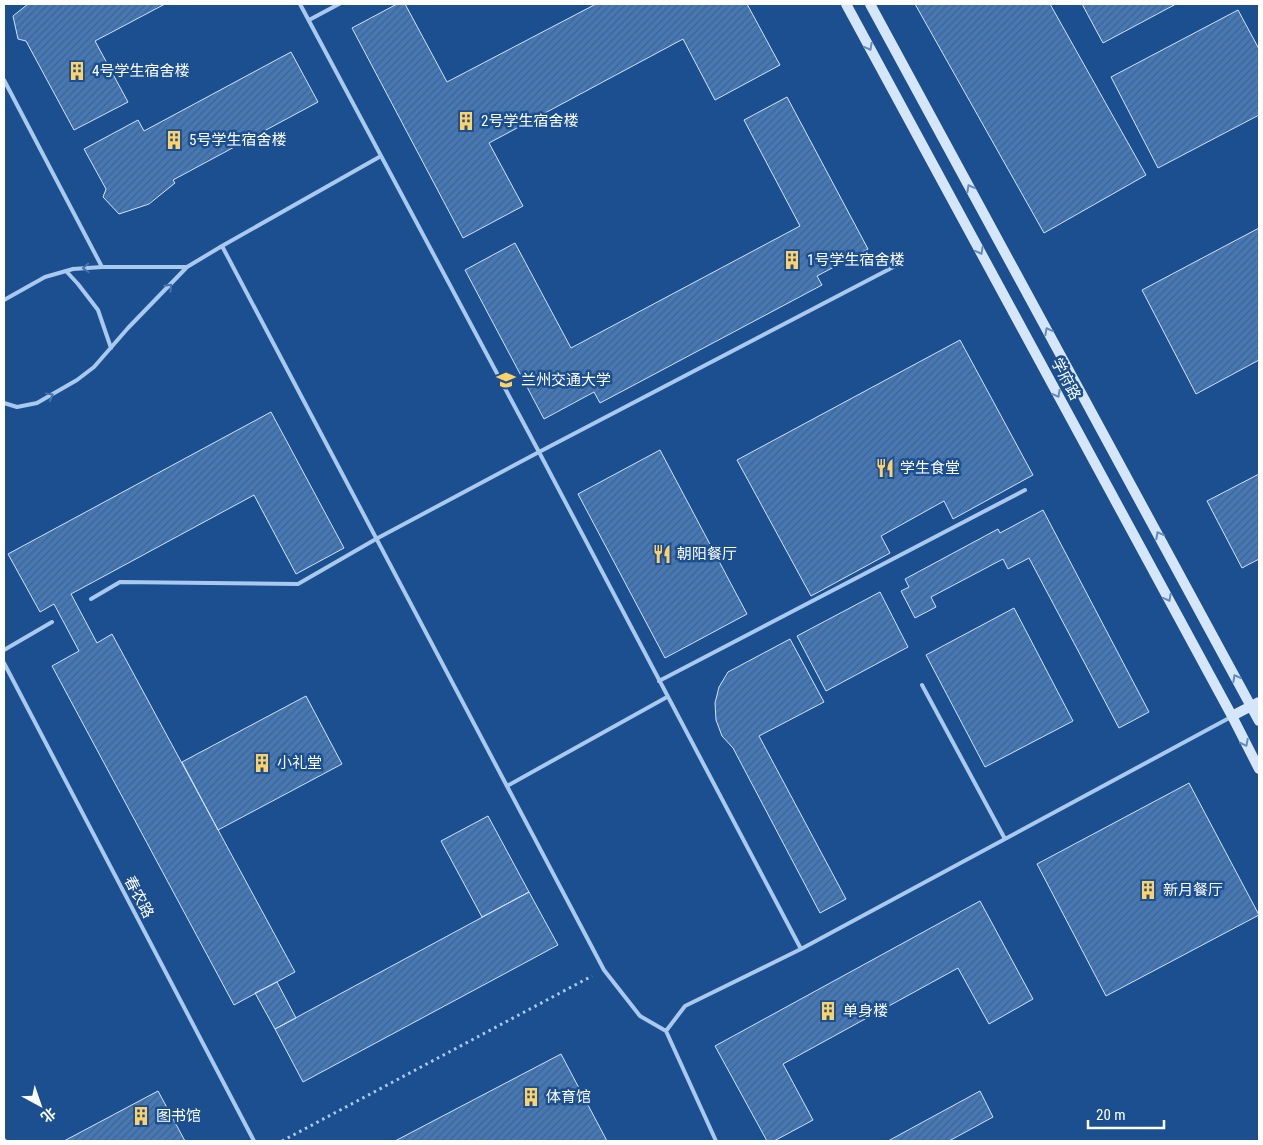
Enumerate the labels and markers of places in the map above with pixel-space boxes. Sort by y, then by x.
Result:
building icon: 4号学生宿舍楼 [66,60,88,82]
place label: 4号学生宿舍楼 [92,62,189,80]
building icon: 2号学生宿舍楼 [455,110,477,132]
place label: 2号学生宿舍楼 [481,112,578,130]
building icon: 5号学生宿舍楼 [163,129,185,151]
place label: 5号学生宿舍楼 [189,131,286,149]
building icon: 1号学生宿舍楼 [781,249,803,271]
place label: 1号学生宿舍楼 [807,251,904,269]
school or university icon: 兰州交通大学 [495,369,517,391]
place label: 兰州交通大学 [521,371,611,389]
restaurant icon: 学生食堂 [874,457,896,479]
place label: 学生食堂 [900,459,960,477]
restaurant icon: 朝阳餐厅 [651,543,673,565]
place label: 朝阳餐厅 [677,545,737,563]
building icon: 小礼堂 [251,752,273,774]
place label: 小礼堂 [277,754,322,772]
building icon: 新月餐厅 [1137,879,1159,901]
place label: 新月餐厅 [1163,881,1223,899]
building icon: 单身楼 [817,1000,839,1022]
place label: 单身楼 [843,1002,888,1020]
building icon: 体育馆 [520,1086,542,1108]
place label: 体育馆 [546,1088,591,1106]
building icon: 图书馆 [130,1105,152,1127]
place label: 图书馆 [156,1107,201,1125]

